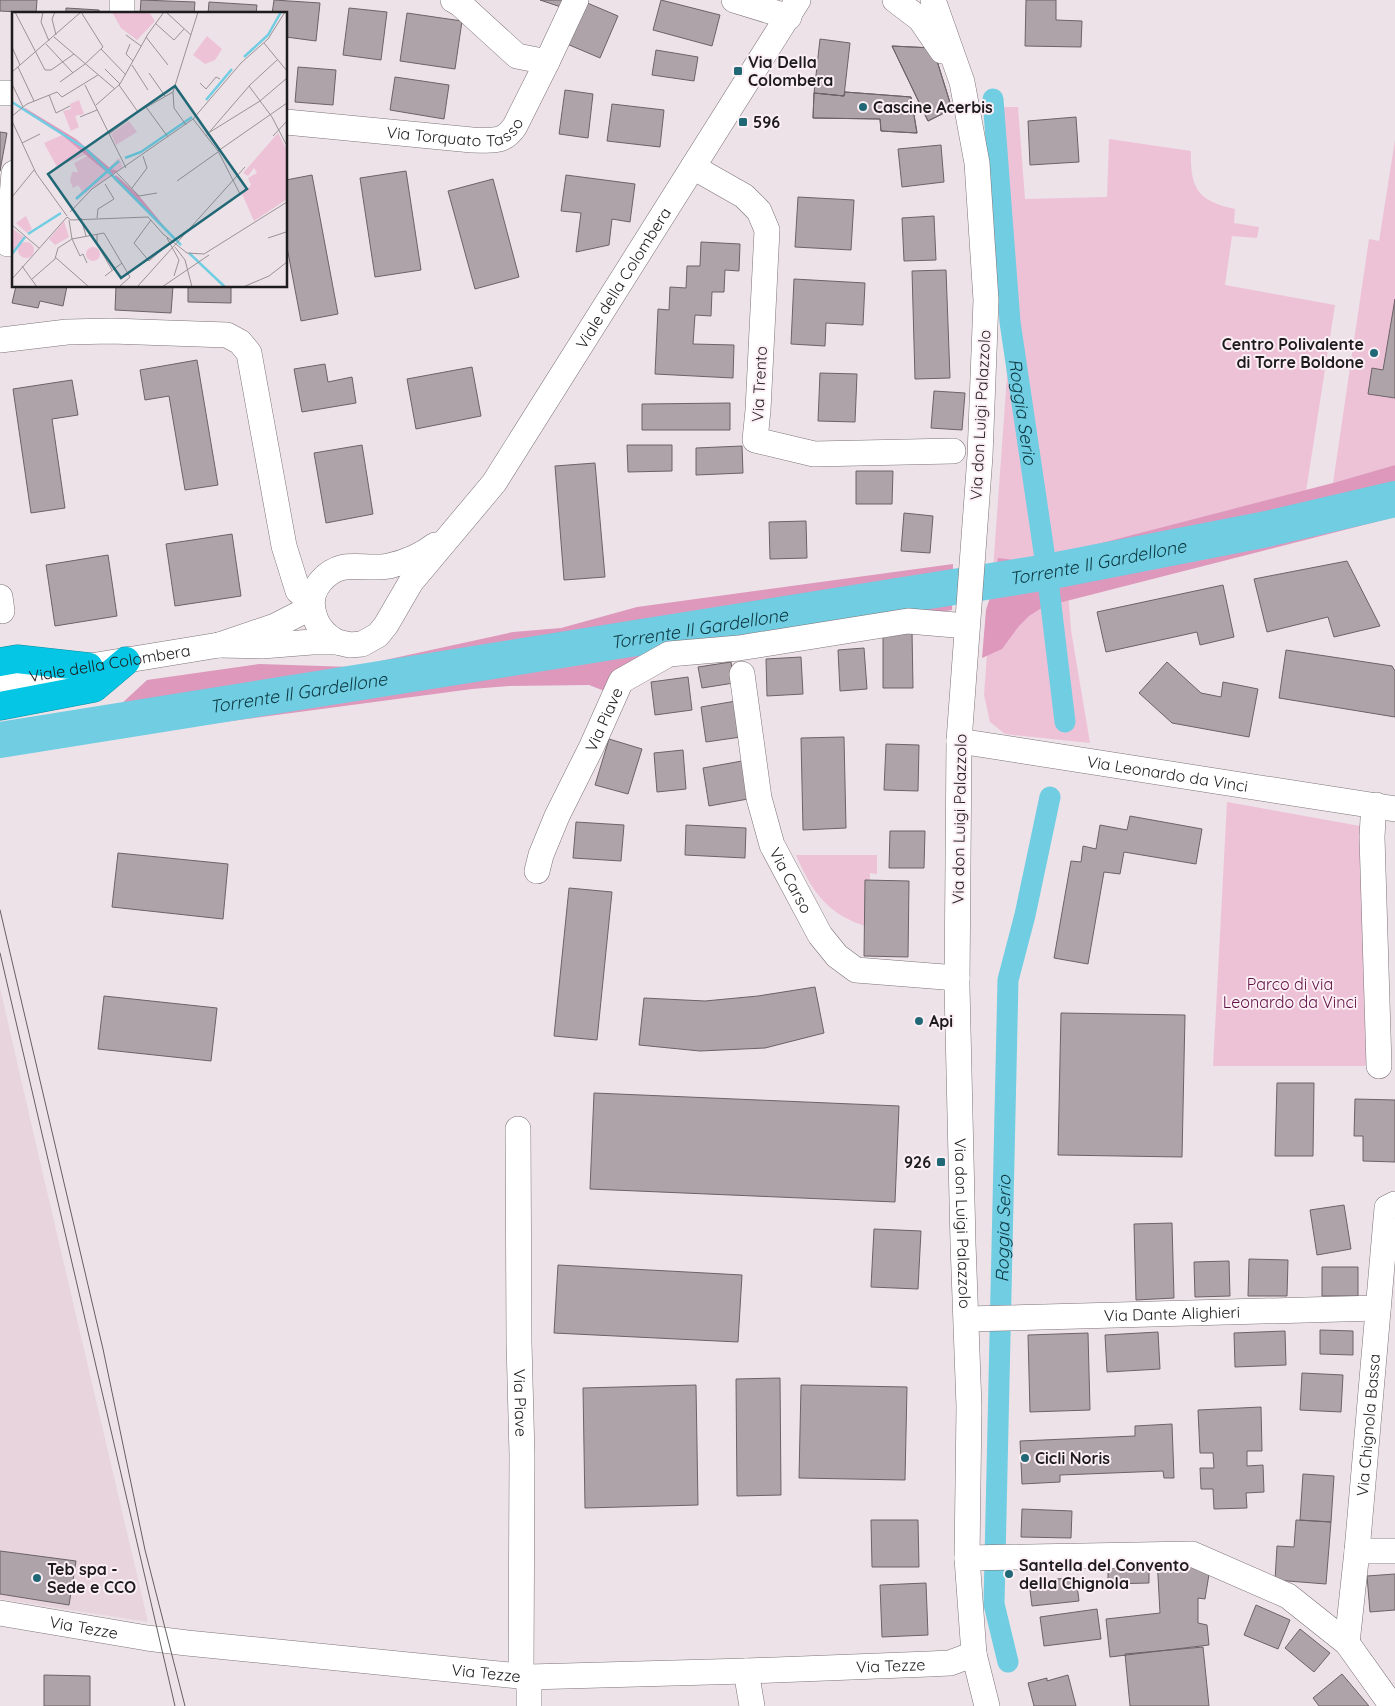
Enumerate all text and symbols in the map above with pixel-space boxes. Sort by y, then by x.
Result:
inset map [12,12,288,288]
place label: Via Della Colombera [748,52,833,90]
marker: Via Della Colombera [732,65,744,77]
place label: Cascine Acerbis [873,97,993,117]
marker: Cascine Acerbis [857,101,869,113]
place label: 596 [753,112,780,132]
street label: Via Torquato Tasso [386,115,527,150]
marker: 596 [737,116,749,128]
street label: Viale della Colombera [571,203,675,352]
street label: Via don Luigi Palazzolo [966,329,994,501]
place label: Centro Polivalente di Torre Boldone [1222,334,1364,372]
street label: Via Trento [747,346,771,422]
marker: Centro Polivalente di Torre Boldone [1368,347,1380,359]
water label: Roggia Serio [1004,357,1043,467]
water label: Torrente Il Gardellone [1008,533,1189,589]
water label: Torrente Il Gardellone [609,602,790,653]
street label: Viale della Colombera [27,640,192,686]
water label: Torrente Il Gardellone [208,666,389,718]
street label: Via Piave [581,684,627,755]
street label: Via don Luigi Palazzolo [948,734,970,904]
street label: Via Leonardo da Vinci [1086,751,1249,796]
street label: Via Carso [765,844,817,917]
park label: Parco di via Leonardo da Vinci [1223,974,1357,1012]
place label: Api [929,1011,953,1031]
marker: Api [913,1015,925,1027]
street label: Via don Luigi Palazzolo [951,1138,975,1309]
place label: 926 [904,1152,931,1172]
marker: 926 [935,1156,947,1168]
water label: Roggia Serio [990,1174,1015,1283]
street label: Via Dante Alighieri [1104,1302,1240,1325]
street label: Via Chignola Bassa [1352,1353,1384,1497]
street label: Via Piave [510,1369,532,1437]
place label: Cicli Noris [1035,1448,1110,1468]
marker: Cicli Noris [1019,1452,1031,1464]
place label: Santella del Convento della Chignola [1019,1555,1189,1593]
place label: Teb spa - Sede e CCO [47,1559,136,1597]
marker: Santella del Convento della Chignola [1003,1568,1015,1580]
marker: Teb spa - Sede e CCO [31,1572,43,1584]
street label: Via Tezze [48,1612,120,1643]
street label: Via Tezze [856,1654,926,1677]
street label: Via Tezze [451,1659,522,1686]

